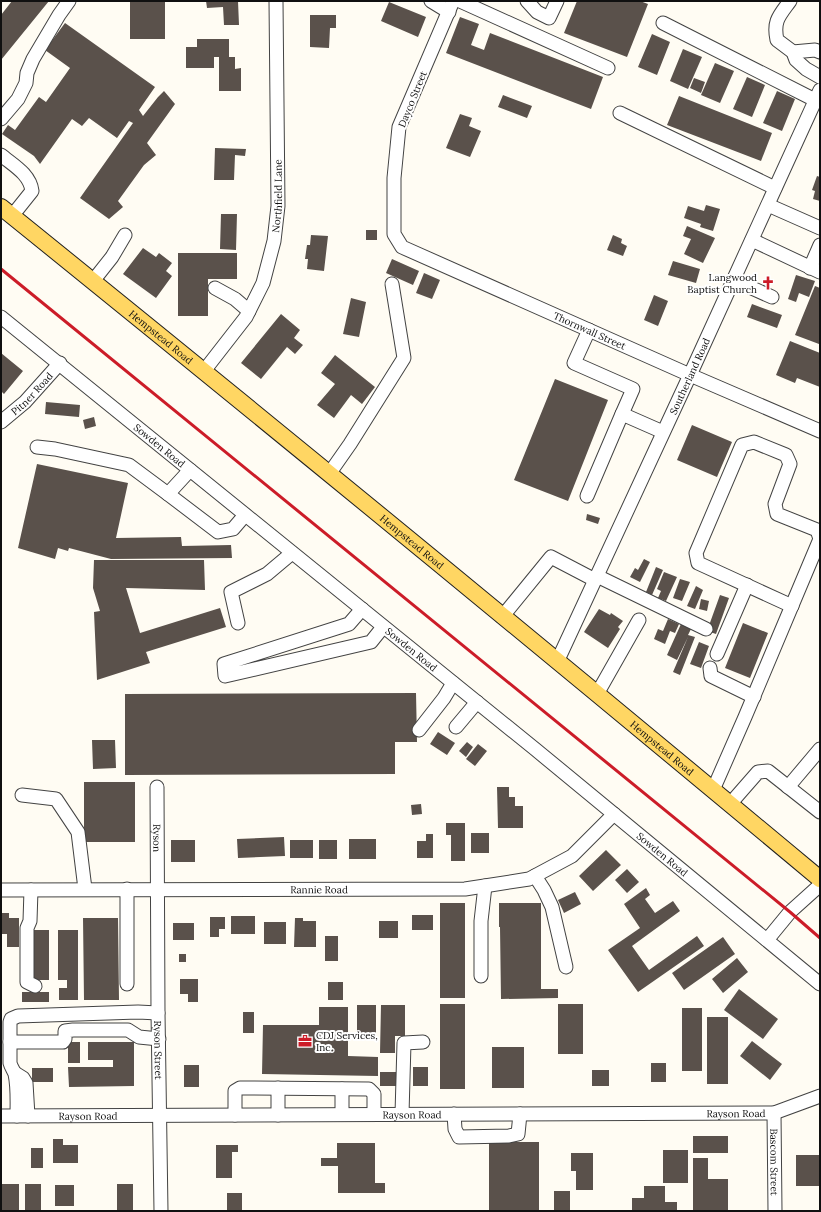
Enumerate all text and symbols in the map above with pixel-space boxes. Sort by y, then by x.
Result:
street label: Dayco Street [395,69,430,129]
street label: Northfield Lane [269,159,285,233]
place label: Langwood Baptist Church [687,271,757,296]
church icon: Langwood Baptist Church [760,275,776,291]
street label: Hempstead Road [126,307,196,367]
street label: Thornwall Street [551,309,628,353]
street label: Southerland Road [667,336,713,417]
street label: Pitner Road [8,370,56,418]
street label: Sowden Road [131,421,188,470]
street label: Hempstead Road [377,512,446,572]
street label: Sowden Road [383,625,440,674]
street label: Hempstead Road [627,718,696,778]
street label: Ryson [150,824,163,852]
street label: Sowden Road [634,829,690,879]
street label: Rannie Road [290,883,348,896]
street label: Ryson Street [151,1020,165,1080]
place label: CDJ Services, Inc. [316,1029,378,1054]
office icon: CDJ Services, Inc. [297,1033,313,1049]
street label: Rayson Road [706,1107,766,1120]
street label: Rayson Road [382,1108,442,1122]
street label: Rayson Road [58,1110,118,1123]
street label: Bascom Street [767,1128,781,1196]

